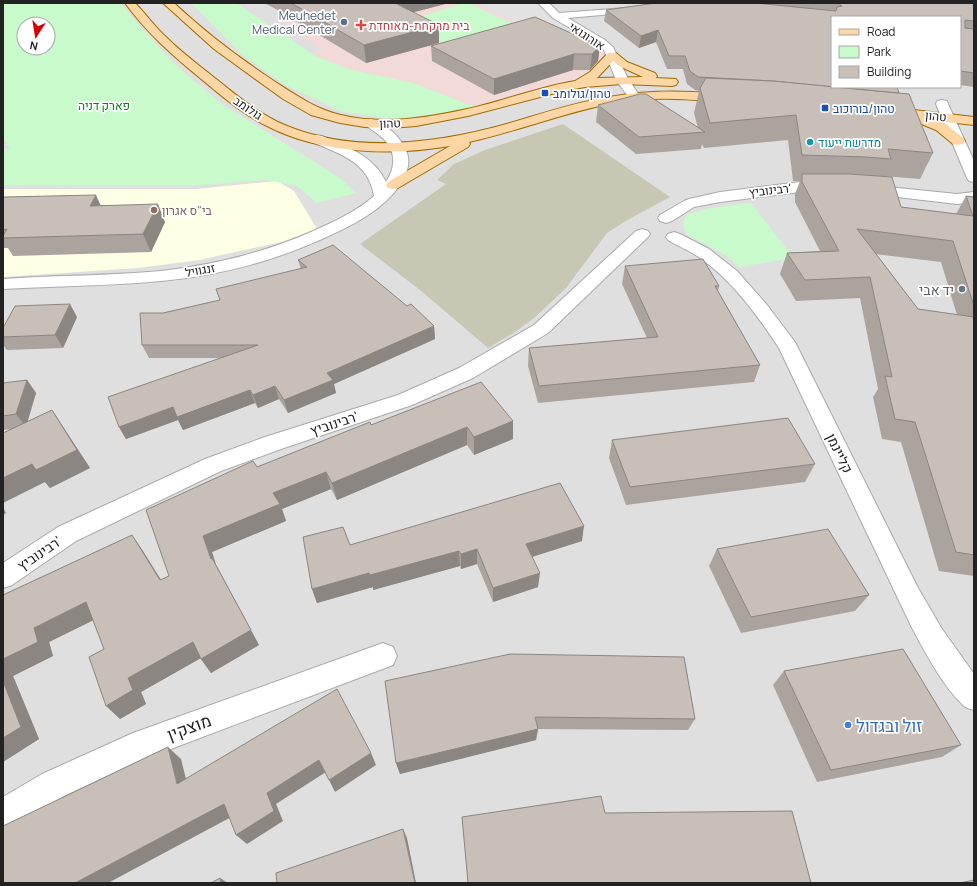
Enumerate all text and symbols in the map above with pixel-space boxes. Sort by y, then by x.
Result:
place label: Meuhedet Medical Center [252,7,337,38]
north arrow [16,16,56,56]
legend [831,16,961,88]
marker: Meuhedet Medical Center [339,17,349,27]
place label: בית מרקחת-מאוחדת [369,17,470,34]
street label: אורוגואי [566,18,609,54]
marker: בית מרקחת-מאוחדת [356,20,366,30]
text: Road [867,23,895,40]
text: N [28,38,39,54]
text: Park [867,43,892,60]
text: Building [867,63,911,80]
place label: טהון/גולומב [553,85,611,102]
marker: טהון/גולומב [540,88,550,98]
street label: גולומב [230,92,266,124]
park label: פארק דניה [78,97,130,114]
place label: טהון/בורוכוב [833,100,895,117]
marker: טהון/בורוכוב [820,103,830,113]
street label: טהון [924,106,948,126]
street label: טהון [379,114,401,132]
place label: מדרשת ייעוד [818,134,881,151]
marker: מדרשת ייעוד [805,137,815,147]
street label: רבינוביץ' [748,179,792,201]
place label: בי"ס אגרון [162,202,213,219]
marker: בי"ס אגרון [149,205,159,215]
street label: זנגוויל [184,259,216,281]
place label: יד אבי [919,280,954,299]
marker: יד אבי [957,284,967,294]
street label: רבינוביץ' [307,406,361,440]
street label: קליינמן [822,430,858,476]
street label: רבינוביץ' [13,531,65,575]
street label: מוצקין [164,708,214,746]
place label: זול ובגדול [856,714,922,737]
marker: זול ובגדול [843,720,853,730]

